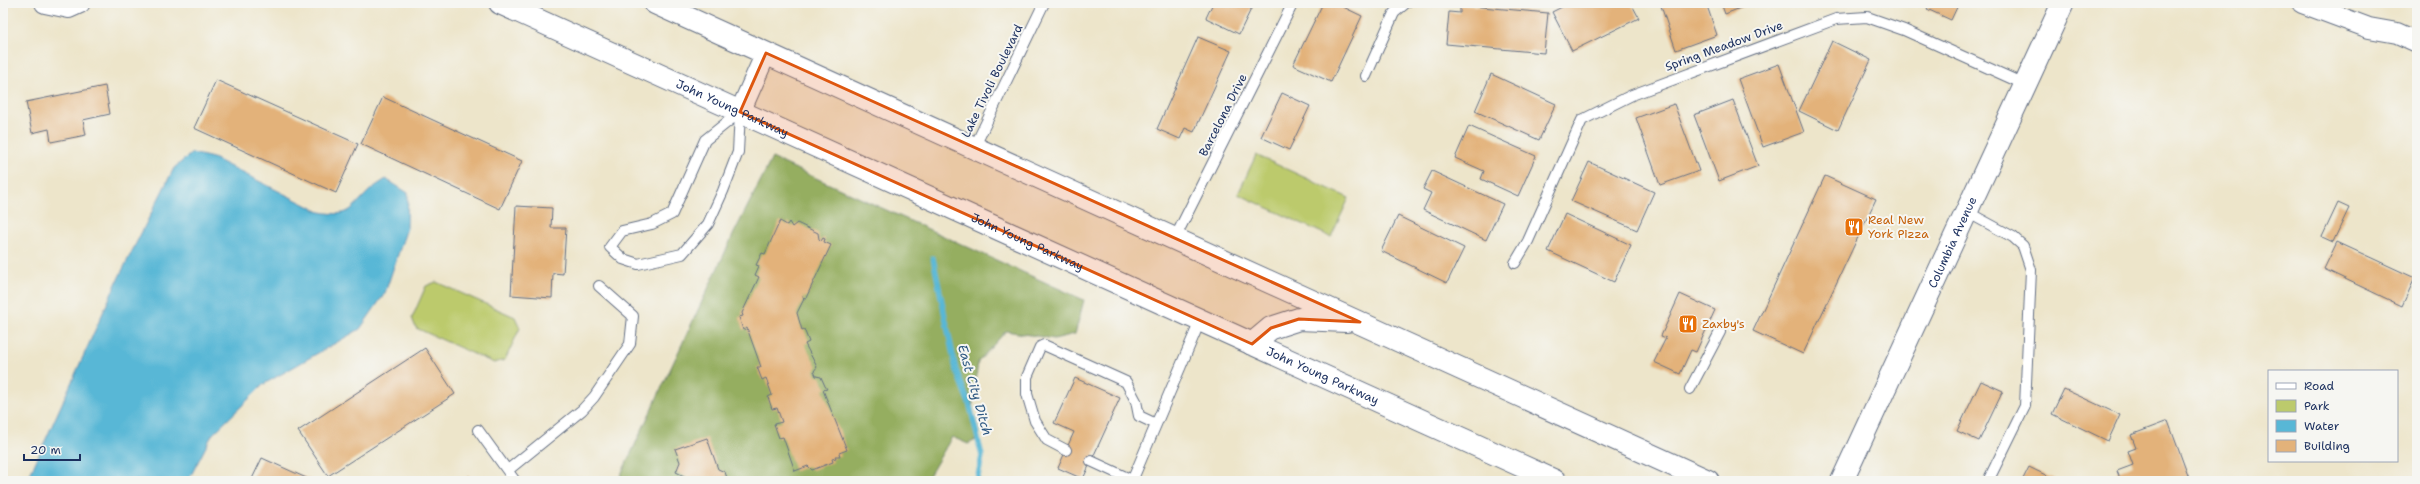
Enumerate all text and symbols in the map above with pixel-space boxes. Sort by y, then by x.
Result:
street label: Spring Meadow Drive [1663,17,1785,75]
street label: Lake Tivoli Boulevard [958,21,1027,140]
street label: Barcelona Drive [1195,71,1251,159]
street label: John Young Parkway [673,76,791,141]
street label: Columbia Avenue [1924,194,1981,291]
street label: John Young Parkway [968,209,1086,274]
place label: Real New York Pizza [1868,212,1929,242]
restaurant icon: Real New York Pizza [1843,216,1865,238]
restaurant icon: Zaxby's [1677,313,1699,335]
place label: Zaxby's [1702,316,1745,332]
water label: East City Ditch [954,342,996,438]
street label: John Young Parkway [1264,343,1382,408]
legend [2268,370,2398,462]
text: Road [2304,378,2335,394]
text: Park [2304,398,2330,414]
text: Water [2304,418,2340,434]
scale bar [24,436,80,462]
text: Building [2304,438,2350,454]
text: 20 m [30,442,61,458]

